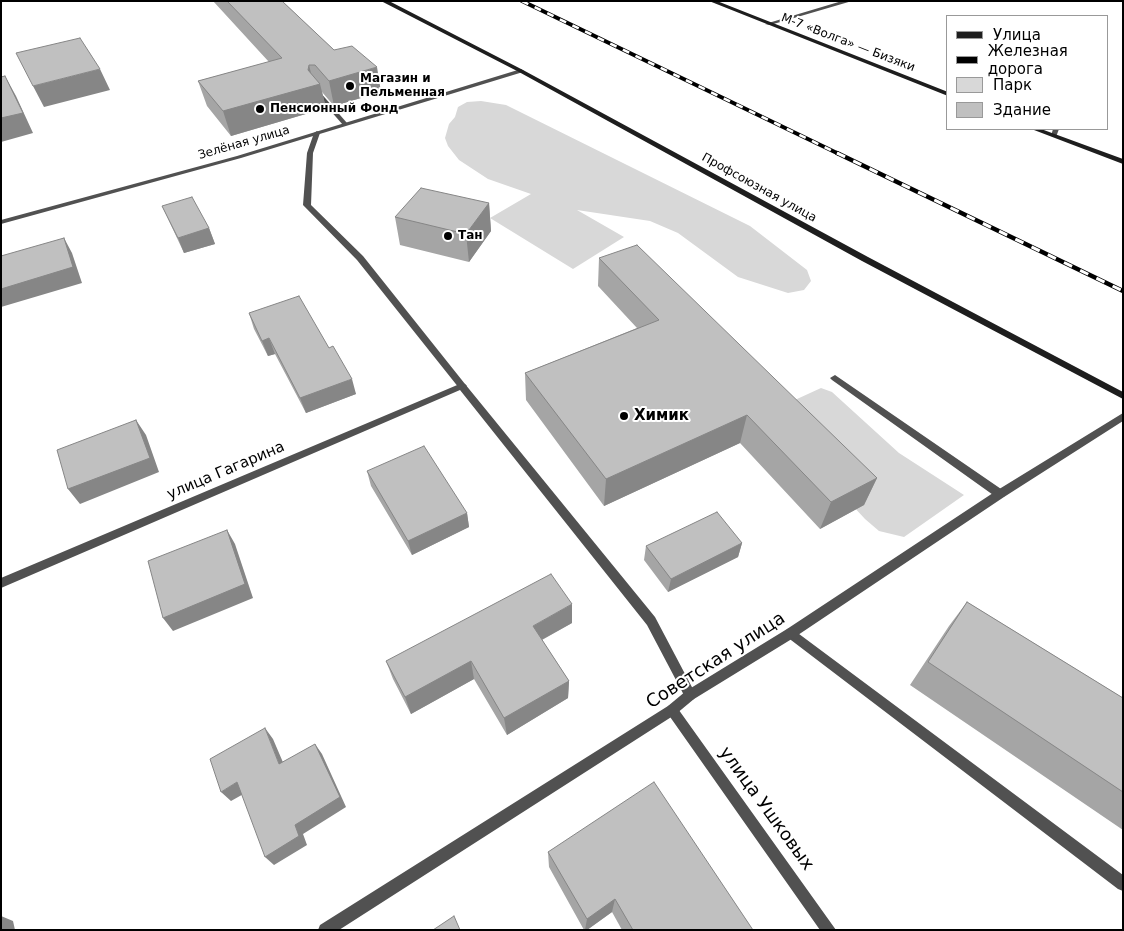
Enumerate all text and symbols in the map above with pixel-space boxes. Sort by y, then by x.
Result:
street label: М-7 «Волга» — Бизяки [779,11,917,75]
legend [946,15,1109,130]
text: Улица [993,26,1041,44]
text: Железная дорога [988,42,1068,78]
place label: Магазин и Пельменная [360,72,445,100]
text: Парк [993,76,1032,94]
marker: Магазин и Пельменная [344,80,356,92]
text: Здание [993,101,1051,119]
place label: Пенсионный Фонд [270,102,398,116]
marker: Пенсионный Фонд [254,103,266,115]
street label: Зелёная улица [197,123,291,163]
street label: Профсоюзная улица [699,150,819,226]
place label: Тан [458,229,483,243]
marker: Тан [442,230,454,242]
place label: Химик [634,407,689,425]
marker: Химик [618,410,630,422]
street label: улица Гагарина [164,438,288,504]
street label: Советская улица [643,608,789,714]
street label: улица Ушковых [714,743,818,875]

